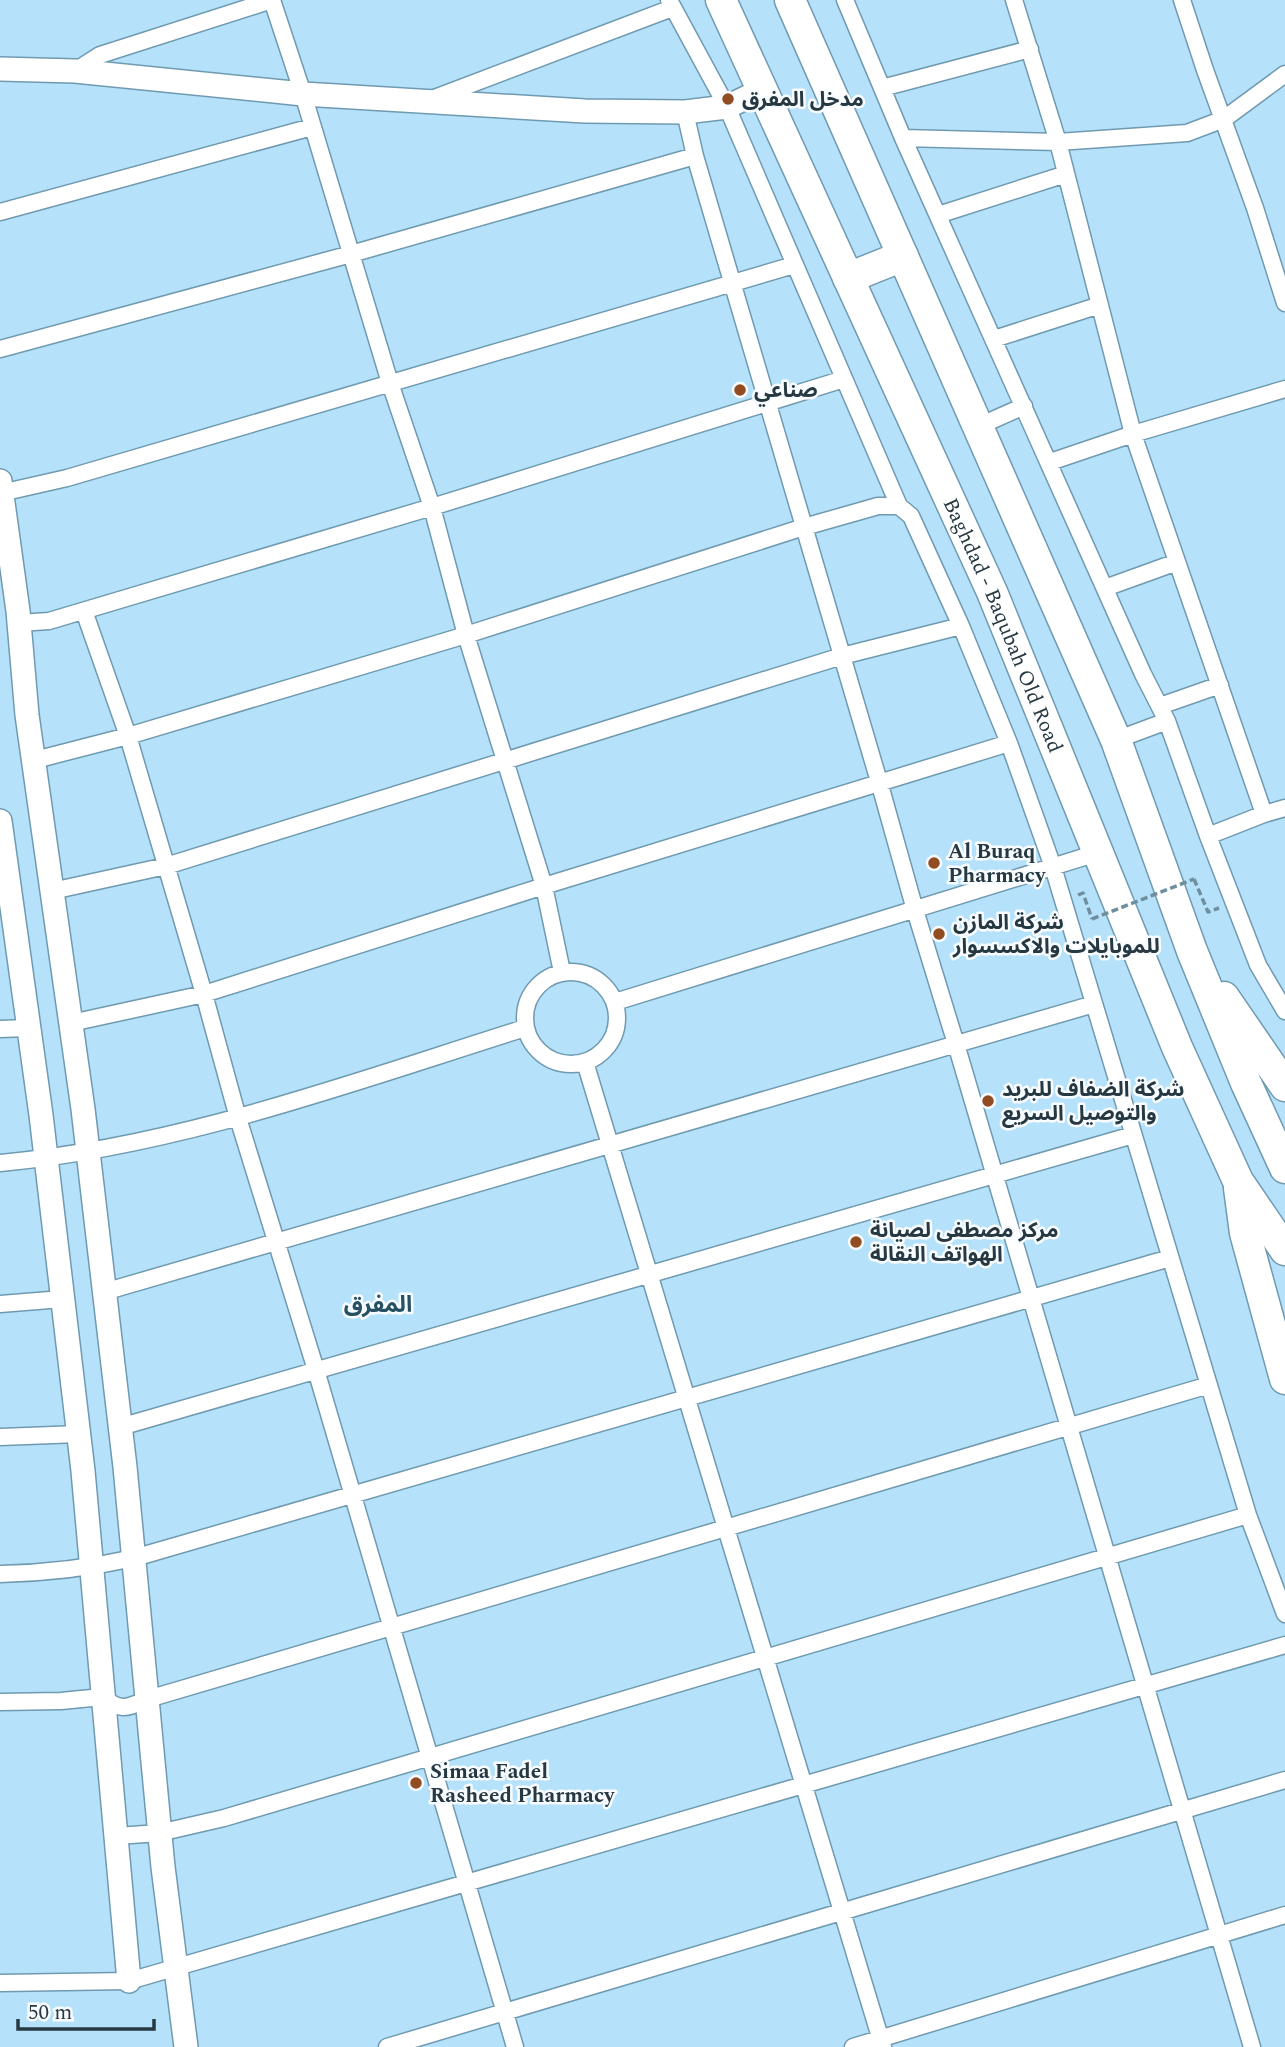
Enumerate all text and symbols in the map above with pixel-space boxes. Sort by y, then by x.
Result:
place label: مدخل المفرق [742,84,864,116]
marker: مدخل المفرق [720,91,736,107]
place label: صناعي [754,375,818,407]
marker: صناعي [732,382,748,398]
street label: Baghdad - Baqubah Old Road [934,493,1071,758]
place label: Al Buraq Pharmacy [948,836,1046,892]
marker: Al Buraq Pharmacy [926,855,942,871]
place label: شركة المازن للموبايلات والاكسسوار [952,907,1160,963]
marker: شركة المازن للموبايلات والاكسسوار [931,926,947,942]
place label: شركة الضفاف للبريد والتوصيل السريع [1002,1074,1185,1130]
marker: شركة الضفاف للبريد والتوصيل السريع [980,1093,996,1109]
place label: مركز مصطفى لصيانة الهواتف النقالة [870,1215,1058,1271]
marker: مركز مصطفى لصيانة الهواتف النقالة [848,1234,864,1250]
district label: المفرق [344,1288,412,1323]
place label: Simaa Fadel Rasheed Pharmacy [430,1756,615,1812]
marker: Simaa Fadel Rasheed Pharmacy [408,1775,424,1791]
scale bar [18,1988,154,2032]
text: 50 m [28,1997,72,2029]

